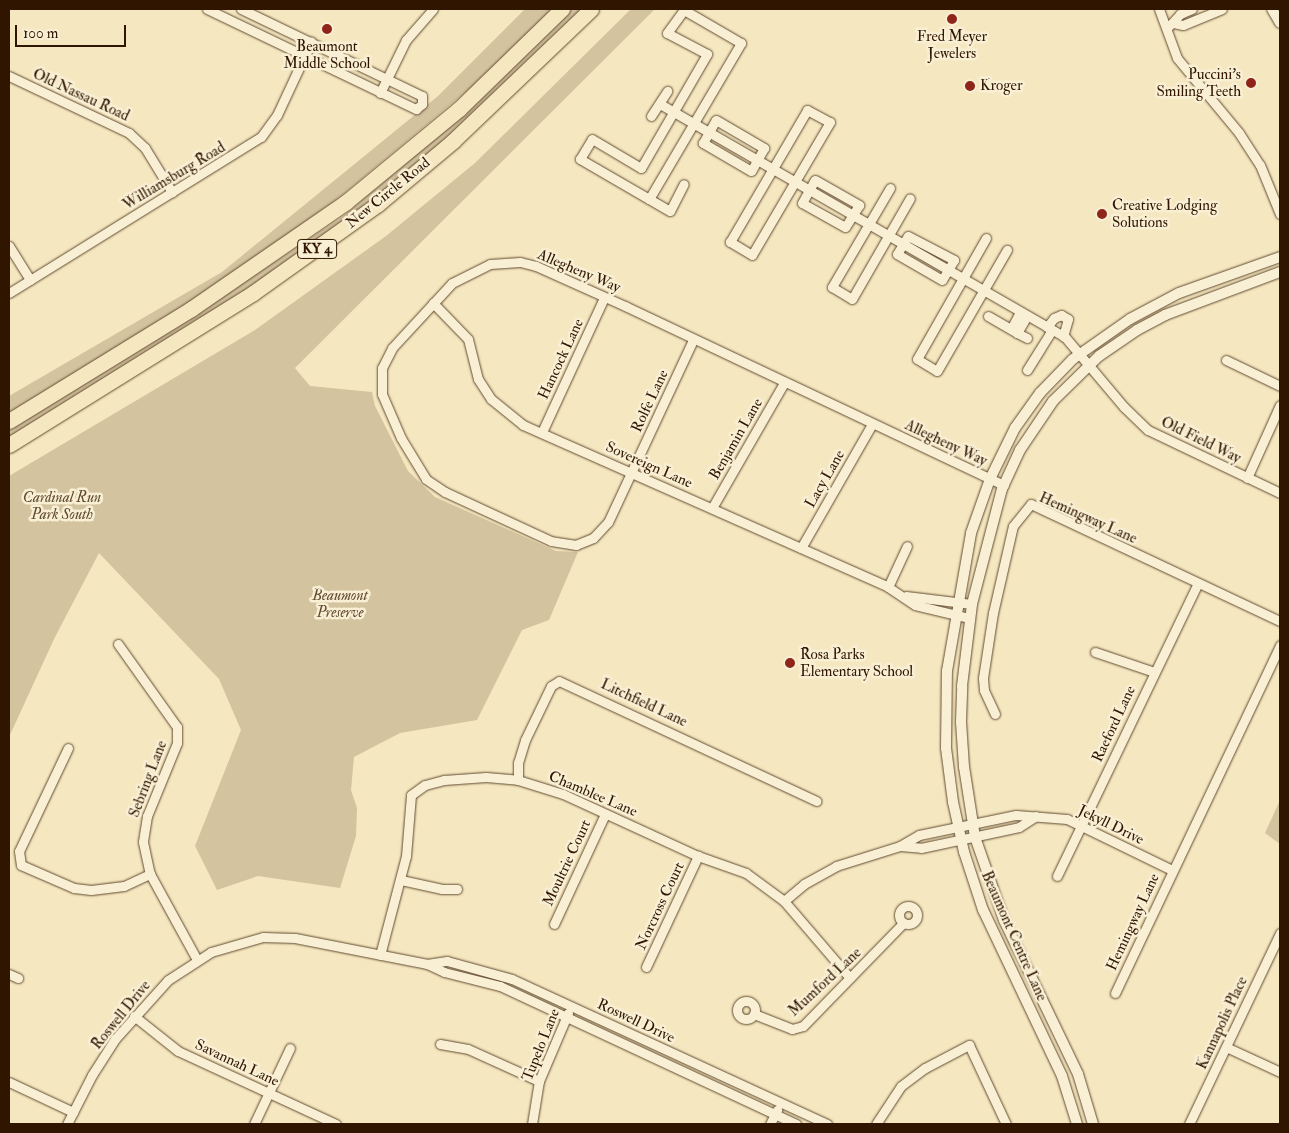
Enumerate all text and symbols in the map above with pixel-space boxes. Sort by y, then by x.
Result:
marker: Fred Meyer Jewelers [946,13,958,25]
scale bar [18,15,129,47]
marker: Beaumont Middle School [321,23,333,35]
text: 100 m [23,24,58,43]
place label: Fred Meyer Jewelers [917,27,987,62]
place label: Beaumont Middle School [284,37,370,72]
street label: Old Nassau Road [30,65,132,125]
place label: Puccini's Smiling Teeth [1156,65,1241,100]
place label: Kroger [980,77,1022,95]
marker: Puccini's Smiling Teeth [1245,77,1257,89]
marker: Kroger [964,80,976,92]
street label: Williamsburg Road [119,138,229,214]
street label: New Circle Road [342,154,434,232]
place label: Creative Lodging Solutions [1112,196,1217,231]
marker: Creative Lodging Solutions [1096,208,1108,220]
road number: KY 4 [297,238,337,260]
street label: Allegheny Way [535,245,623,297]
street label: Hancock Lane [535,316,587,402]
street label: Rolfe Lane [628,367,672,435]
street label: Benjamin Lane [705,395,767,483]
street label: Old Field Way [1158,413,1244,467]
street label: Allegheny Way [902,416,990,470]
street label: Sovereign Lane [603,438,695,492]
street label: Lacy Lane [801,447,849,511]
park label: Cardinal Run Park South [23,488,101,523]
street label: Hemingway Lane [1036,488,1140,548]
park label: Beaumont Preserve [312,586,368,621]
place label: Rosa Parks Elementary School [800,645,913,680]
marker: Rosa Parks Elementary School [784,657,796,669]
street label: Litchfield Lane [598,675,690,731]
street label: Raeford Lane [1088,683,1140,765]
street label: Sebring Lane [125,738,171,820]
street label: Chamblee Lane [546,767,640,821]
street label: Jekyll Drive [1075,801,1147,849]
street label: Moultrie Court [539,817,595,909]
street label: Norcross Court [632,859,688,953]
street label: Beaumont Centre Lane [977,868,1051,1004]
street label: Hemingway Lane [1103,871,1163,973]
street label: Mumford Lane [785,944,865,1020]
street label: Kannapolis Place [1193,974,1251,1072]
street label: Roswell Drive [88,977,154,1053]
street label: Roswell Drive [594,995,678,1047]
street label: Tupelo Lane [518,1006,564,1084]
street label: Savannah Lane [192,1036,282,1090]

